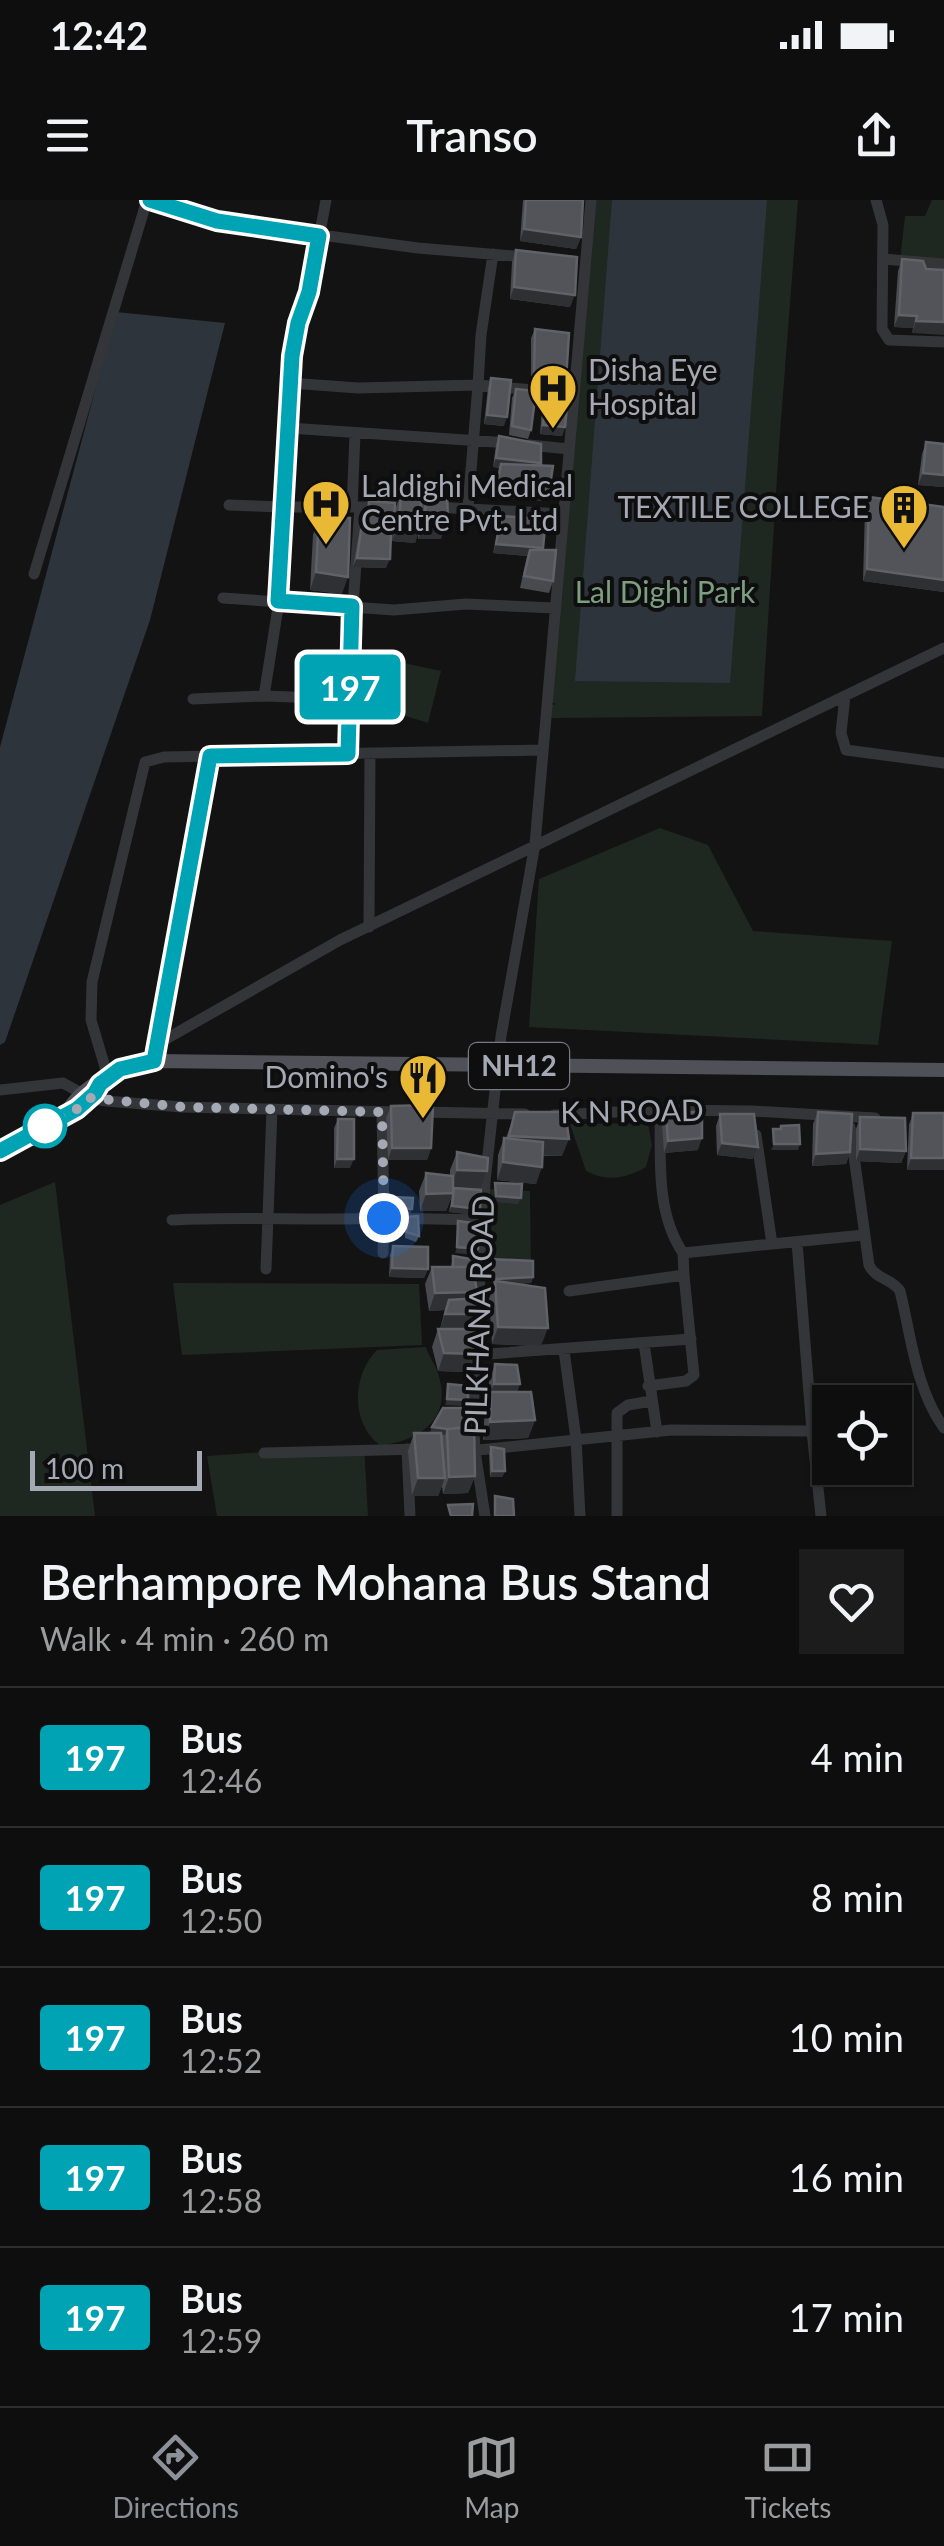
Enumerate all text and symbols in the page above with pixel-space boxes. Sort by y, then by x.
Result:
text: 12:42 [50,12,148,58]
icon: menu [40,108,95,163]
text: Transo [406,108,538,162]
icon: share [849,108,904,163]
place label: Disha Eye Hospital [588,351,718,421]
hospital icon: Disha Eye Hospital [527,362,579,430]
place label: Laldighi Medical Centre Pvt. Ltd [361,467,573,537]
hospital icon: Laldighi Medical Centre Pvt. Ltd [300,478,352,546]
building icon: TEXTILE COLLEGE [878,482,930,550]
place label: TEXTILE COLLEGE [617,488,869,524]
park label: Lal Dighi Park [575,573,756,609]
line badge: 197 [292,654,408,720]
text: 197 [320,666,380,708]
road number: NH12 [469,1043,569,1089]
restaurant icon: Domino's [397,1052,449,1120]
place label: Domino's [265,1058,388,1094]
street label: K N ROAD [560,1091,704,1129]
unlabelled marker [24,1105,66,1147]
your location [359,1193,409,1243]
street label: PILKHANA ROAD [456,1194,500,1435]
map controls [812,1385,912,1485]
button: locate [812,1385,912,1485]
scale bar [30,1446,202,1490]
text: 100 m [45,1451,124,1485]
button: heart [799,1549,904,1654]
text: Berhampore Mohana Bus Stand [40,1553,711,1610]
text: Walk · 4 min · 260 m [40,1619,329,1658]
text: Bus [180,1715,243,1761]
text: 4 min [811,1734,904,1780]
text: 197 [65,1736,125,1778]
text: 12:46 [180,1761,262,1800]
text: Bus [180,1855,243,1901]
text: 8 min [811,1874,904,1920]
text: 197 [65,1876,125,1918]
text: 12:50 [180,1901,262,1940]
text: Bus [180,1995,243,2041]
text: 10 min [789,2014,904,2060]
text: 197 [65,2016,125,2058]
text: 12:52 [180,2041,262,2080]
text: Bus [180,2135,243,2181]
text: 16 min [789,2154,904,2200]
text: 197 [65,2156,125,2198]
text: 12:58 [180,2181,262,2220]
text: Bus [180,2275,243,2321]
text: 17 min [789,2294,904,2340]
text: 197 [65,2296,125,2338]
text: 12:59 [180,2321,262,2360]
tab: Directions [113,2430,239,2524]
tab: Map [464,2430,519,2524]
tab: Tickets [745,2430,831,2524]

